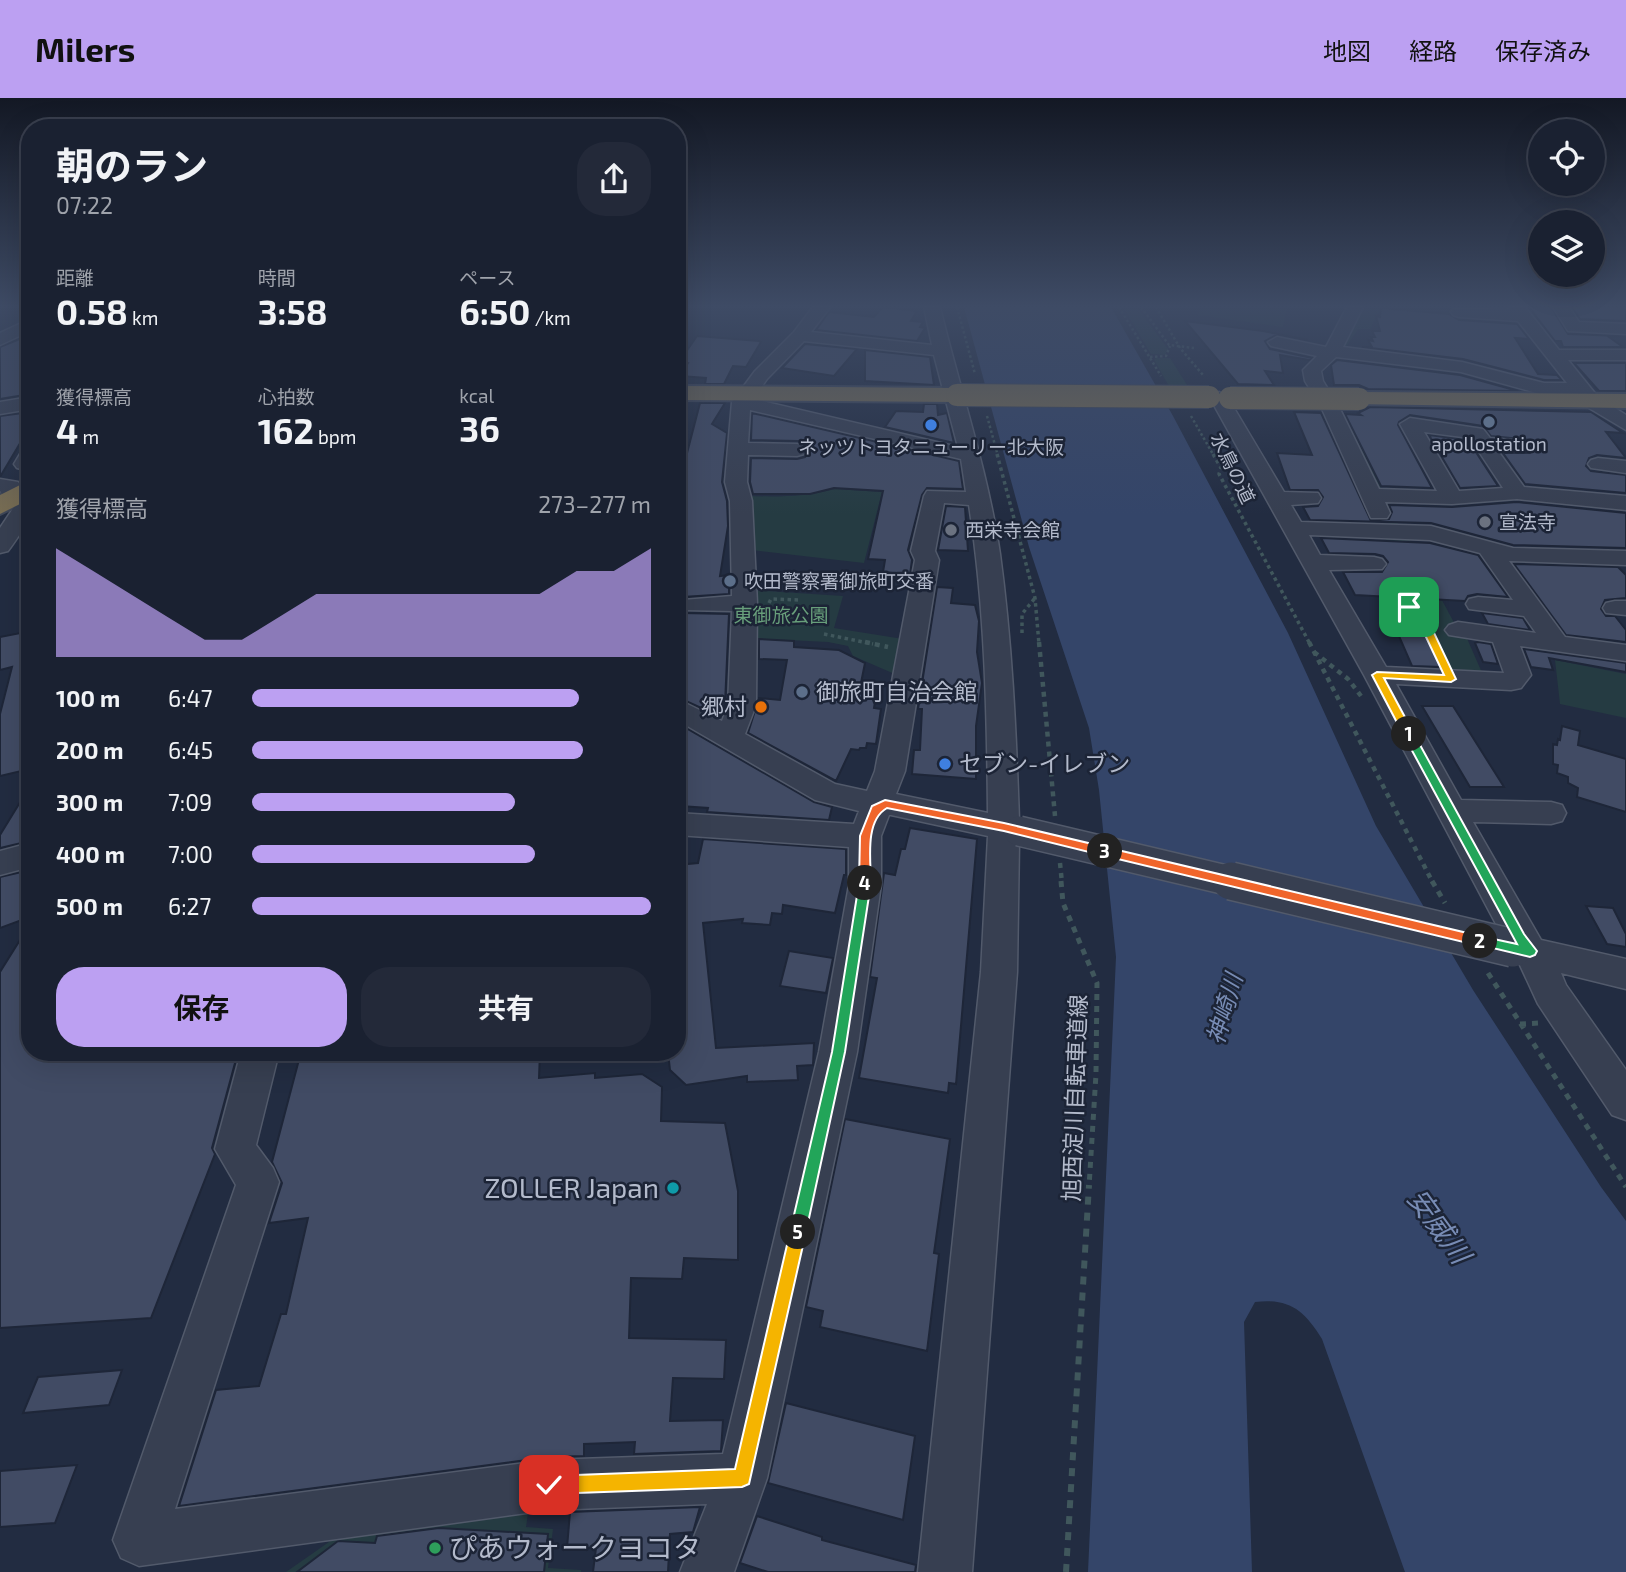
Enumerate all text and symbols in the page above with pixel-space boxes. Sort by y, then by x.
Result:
text: Milers [35,29,135,69]
text: 地図 [1323,36,1371,65]
text: 経路 [1409,36,1457,65]
text: 保存済み [1495,36,1591,65]
map controls [1528,119,1605,287]
button: locate [1528,119,1605,196]
text: 朝のラン [56,142,208,188]
button: share [577,142,651,216]
text: 07:22 [56,191,113,219]
button: layers [1528,210,1605,287]
text: 距離 [56,266,94,289]
text: 時間 [258,266,296,289]
text: ペース [459,266,515,289]
text: 0.58 [56,290,128,332]
text: 3:58 [258,290,328,332]
text: 6:50 [459,290,530,332]
text: km [128,306,158,329]
text: /km [530,306,571,329]
text: kcal [459,384,494,407]
text: 獲得標高 [56,385,132,408]
text: 心拍数 [258,385,315,408]
text: 36 [459,407,500,449]
text: 4 [56,409,78,451]
text: 162 [258,409,314,451]
marker: apollostation [1481,414,1497,430]
marker: ネッツトヨタニューリー北大阪 [923,417,939,433]
text: m [78,425,99,448]
text: bpm [314,425,357,448]
street label: 水鳥の道 [1206,429,1260,507]
place label: apollostation [1431,432,1547,455]
place label: ネッツトヨタニューリー北大阪 [798,435,1064,458]
text: 273–277 m [538,490,651,518]
text: 獲得標高 [56,494,148,522]
place label: 宣法寺 [1499,510,1556,533]
marker: 宣法寺 [1477,514,1493,530]
place label: 西栄寺会館 [965,518,1060,541]
marker: 西栄寺会館 [943,522,959,538]
place label: 吹田警察署御旅町交番 [744,569,934,592]
marker: 吹田警察署御旅町交番 [722,573,738,589]
pin [1379,577,1439,637]
icon: arrive [1390,588,1428,626]
park label: 東御旅公園 [733,603,829,626]
place label: 御旅町自治会館 [816,677,977,705]
text: 100 m [56,684,120,712]
text: 6:47 [168,684,213,712]
marker: 御旅町自治会館 [794,684,810,700]
place label: 郷村 [701,692,747,720]
marker: 郷村 [753,699,769,715]
pin: 1 [1392,716,1426,752]
text: 1 [1404,722,1413,745]
text: 200 m [56,736,124,764]
text: 6:45 [168,736,213,764]
place label: セブン-イレブン [959,749,1130,777]
marker: セブン-イレブン [937,756,953,772]
text: 300 m [56,788,123,816]
text: 7:09 [168,788,212,816]
pin: 3 [1088,834,1122,868]
text: 3 [1099,839,1110,862]
text: 400 m [56,840,125,868]
text: 7:00 [168,840,213,868]
pin: 4 [848,866,882,900]
text: 4 [858,871,871,894]
text: 500 m [56,892,123,920]
text: 6:27 [168,892,211,920]
pin: 2 [1462,924,1498,958]
text: 2 [1474,929,1485,952]
button: 保存 [56,967,347,1047]
button: 共有 [361,967,651,1047]
water label: 神崎川 [1200,967,1248,1047]
street label: 旭西淀川自転車道線 [1056,994,1092,1202]
place label: ZOLLER Japan [484,1170,659,1204]
marker: ZOLLER Japan [665,1180,681,1196]
water label: 安威川 [1401,1181,1480,1272]
pin: 5 [780,1214,816,1250]
text: 5 [792,1220,803,1243]
pin [519,1455,579,1515]
icon: check [530,1466,568,1504]
place label: ぴあウォークヨコタ [449,1530,701,1564]
marker: ぴあウォークヨコタ [427,1540,443,1556]

